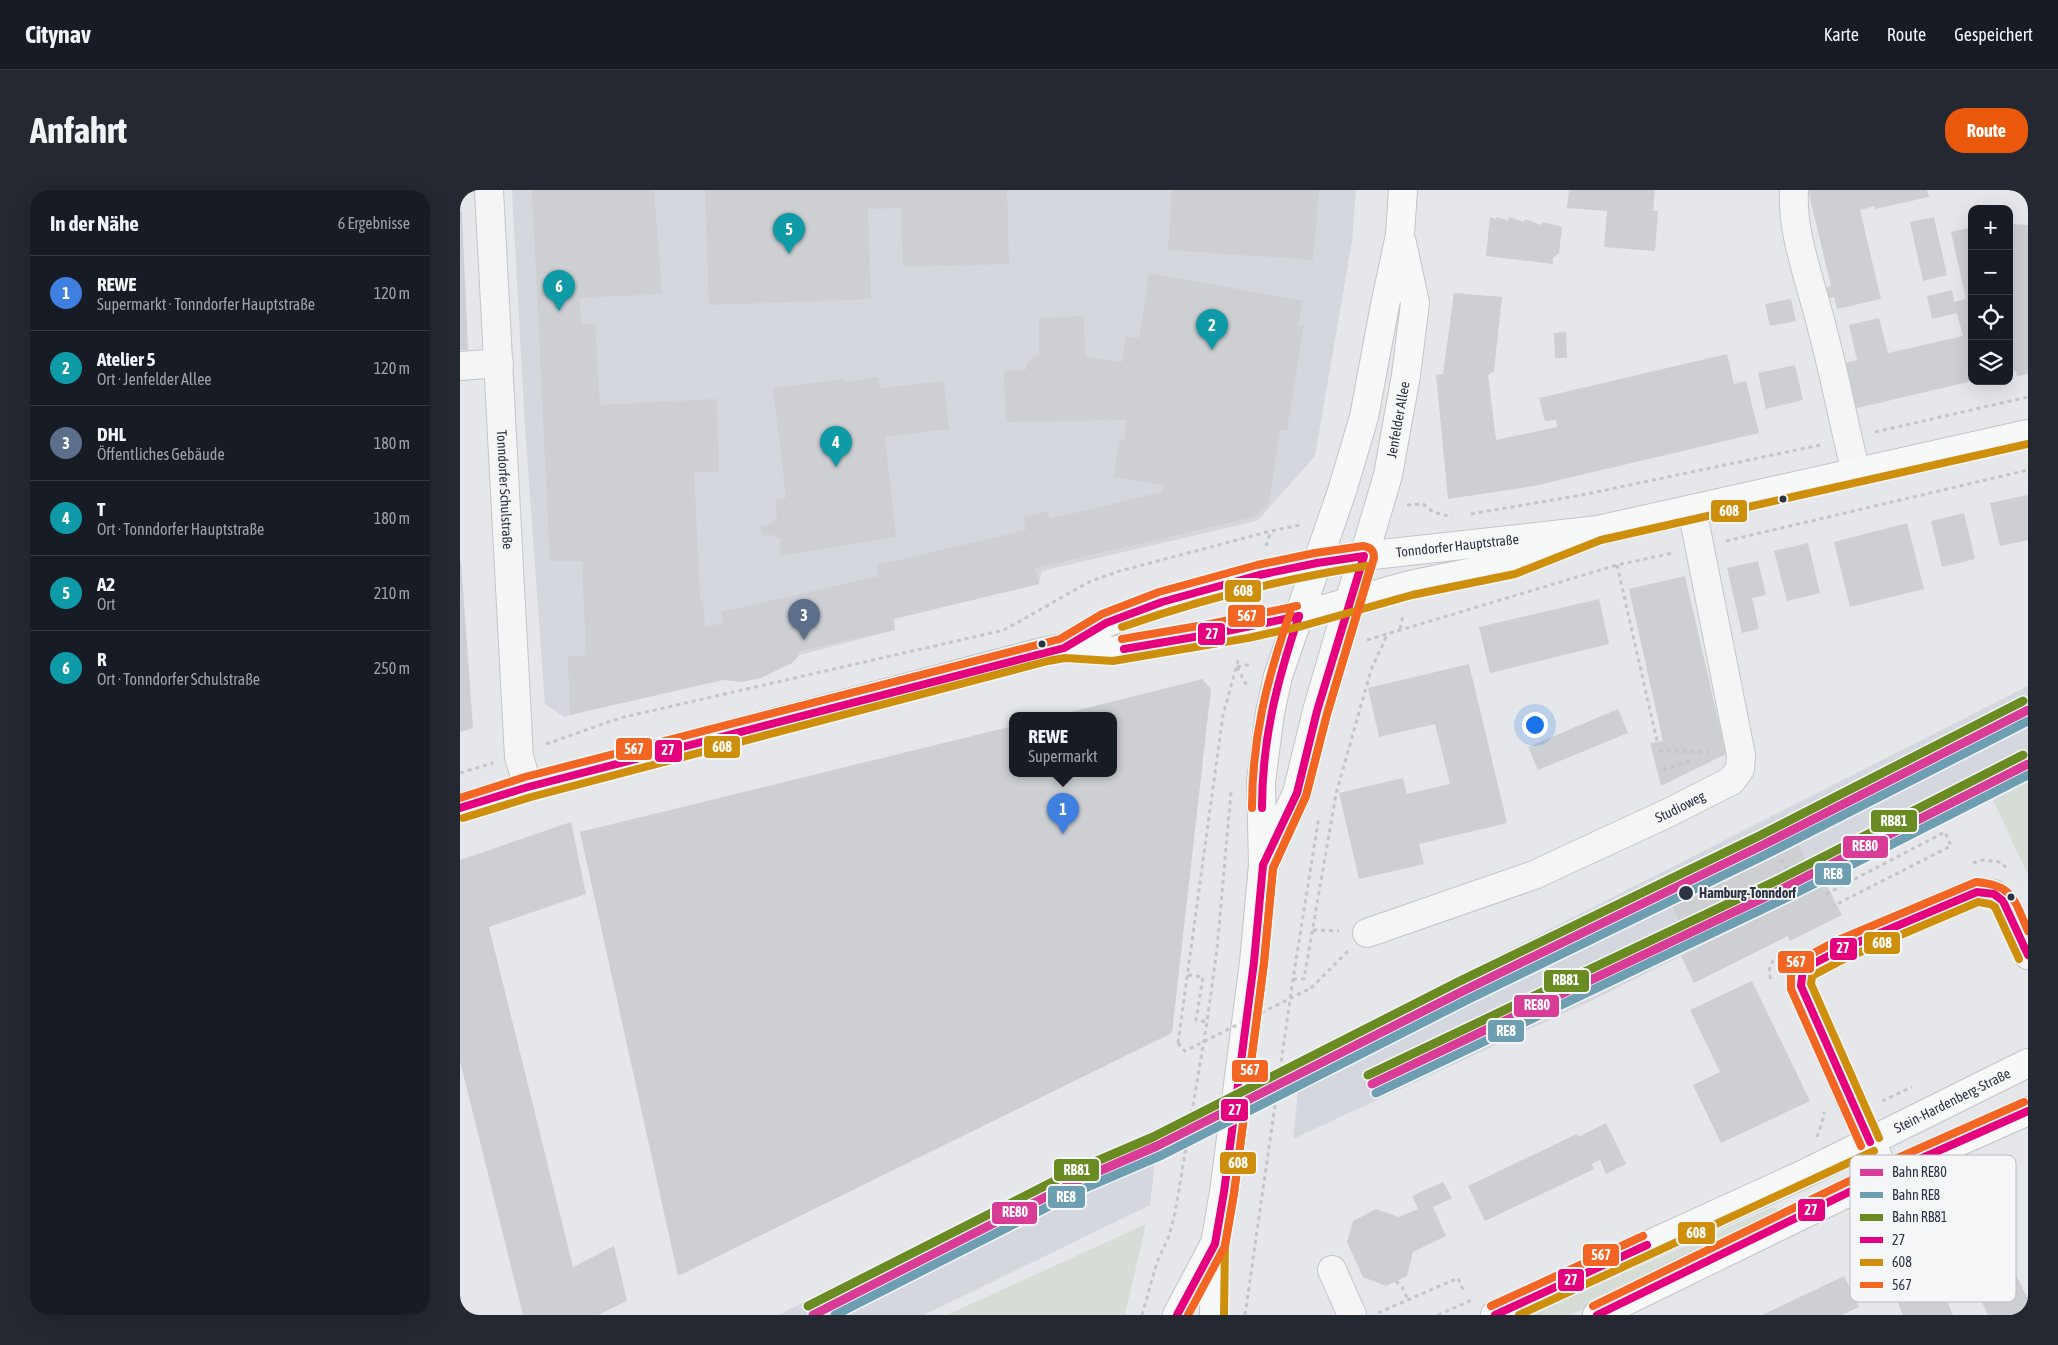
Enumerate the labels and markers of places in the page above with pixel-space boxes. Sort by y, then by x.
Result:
pin: 5 [773,213,805,254]
pin: 6 [543,270,575,311]
pin: 2 [1196,309,1228,350]
pin: 4 [820,426,852,467]
unlabelled marker [1778,494,1788,504]
pin: 3 [788,599,820,640]
unlabelled marker [1037,639,1047,649]
pin: 1 [1047,793,1079,834]
marker: Hamburg-Tonndorf [1677,884,1695,902]
place label: Hamburg-Tonndorf [1699,885,1796,901]
unlabelled marker [2006,892,2016,902]

